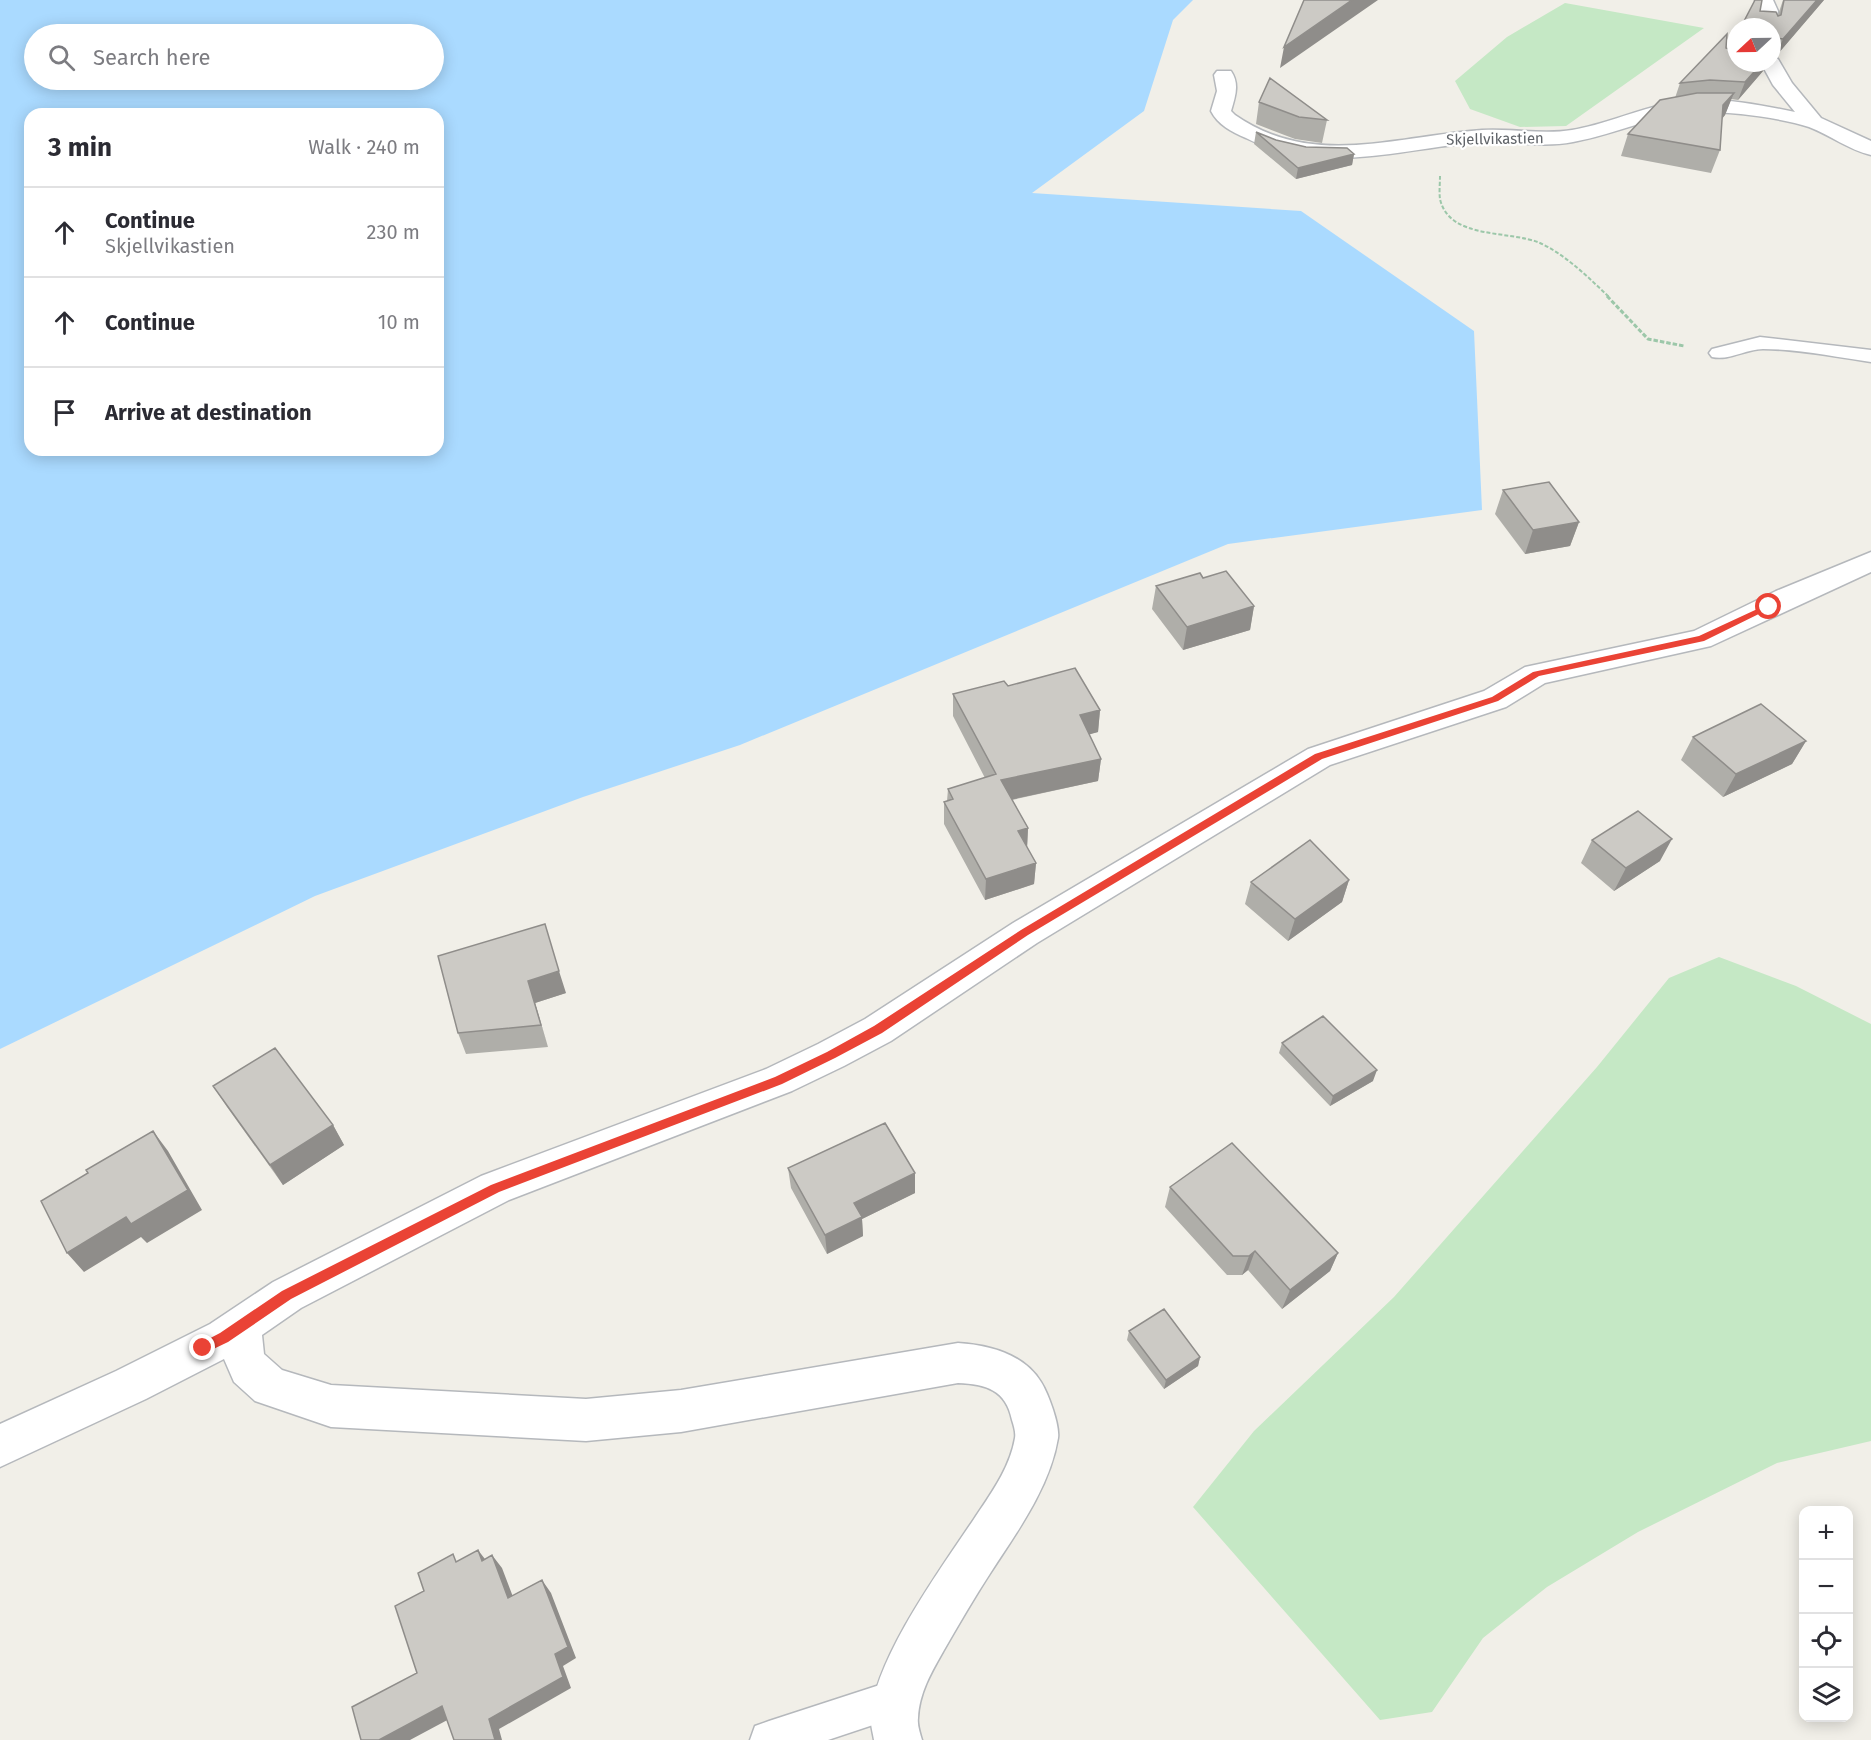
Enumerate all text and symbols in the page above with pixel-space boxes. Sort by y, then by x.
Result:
north arrow [1727,18,1781,72]
search box [24,24,444,90]
icon: search [45,41,78,74]
text: Search here [93,44,211,71]
street label: Skjellvikastien [1446,129,1544,149]
text: 3 min [48,132,112,163]
text: Walk · 240 m [308,135,420,159]
text: Continue [105,207,195,234]
icon: ahead [48,216,81,249]
text: 230 m [367,220,420,244]
text: Skjellvikastien [105,234,235,258]
icon: ahead [48,306,81,339]
text: Continue [105,309,195,336]
text: 10 m [378,310,420,334]
icon: arrive [48,396,81,429]
text: Arrive at destination [105,399,312,426]
route start [1755,593,1781,619]
route end [189,1334,215,1360]
map controls [1799,1506,1853,1722]
button: + [1799,1506,1853,1560]
button: − [1799,1560,1853,1614]
button: locate [1799,1614,1853,1668]
button: layers [1799,1668,1853,1722]

